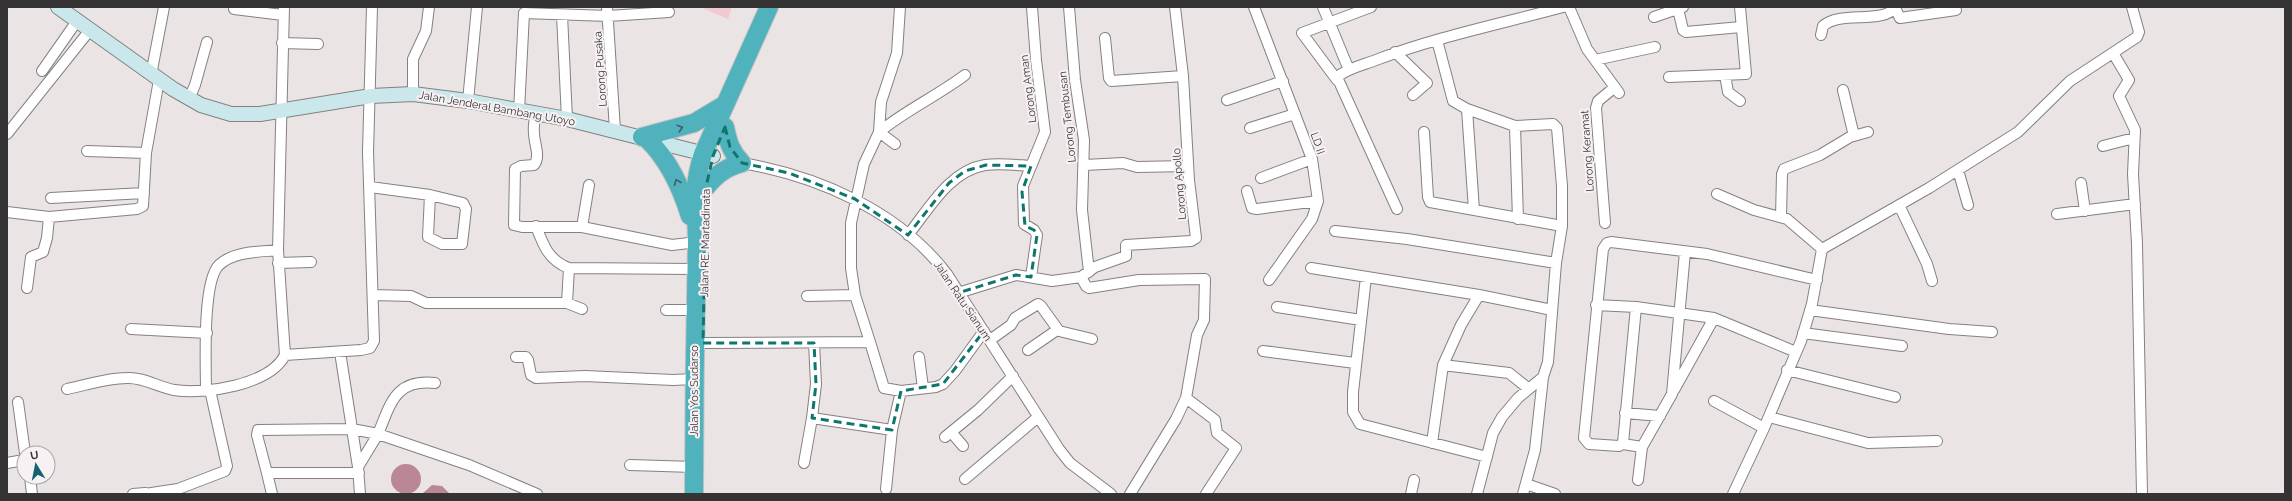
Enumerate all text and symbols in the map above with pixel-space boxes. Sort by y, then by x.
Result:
street label: Lorong Pusaka [591,31,610,107]
street label: Lorong Aman [1018,54,1039,124]
street label: Lorong Tembusan [1056,71,1079,163]
street label: Jalan Jenderal Bambang Utoyo [418,88,577,129]
street label: Lorong Keramat [1578,109,1597,192]
one-way arrow [676,124,683,133]
street label: LD II [1308,130,1327,156]
street label: Lorong Apollo [1170,147,1189,220]
one-way arrow [674,178,682,186]
street label: Jalan RE. Martadinata [698,189,713,297]
street label: Jalan Ratu Sianum [931,259,994,344]
street label: Jalan Yos Sudarso [688,345,701,437]
north arrow [16,445,56,485]
text: U [29,449,40,463]

